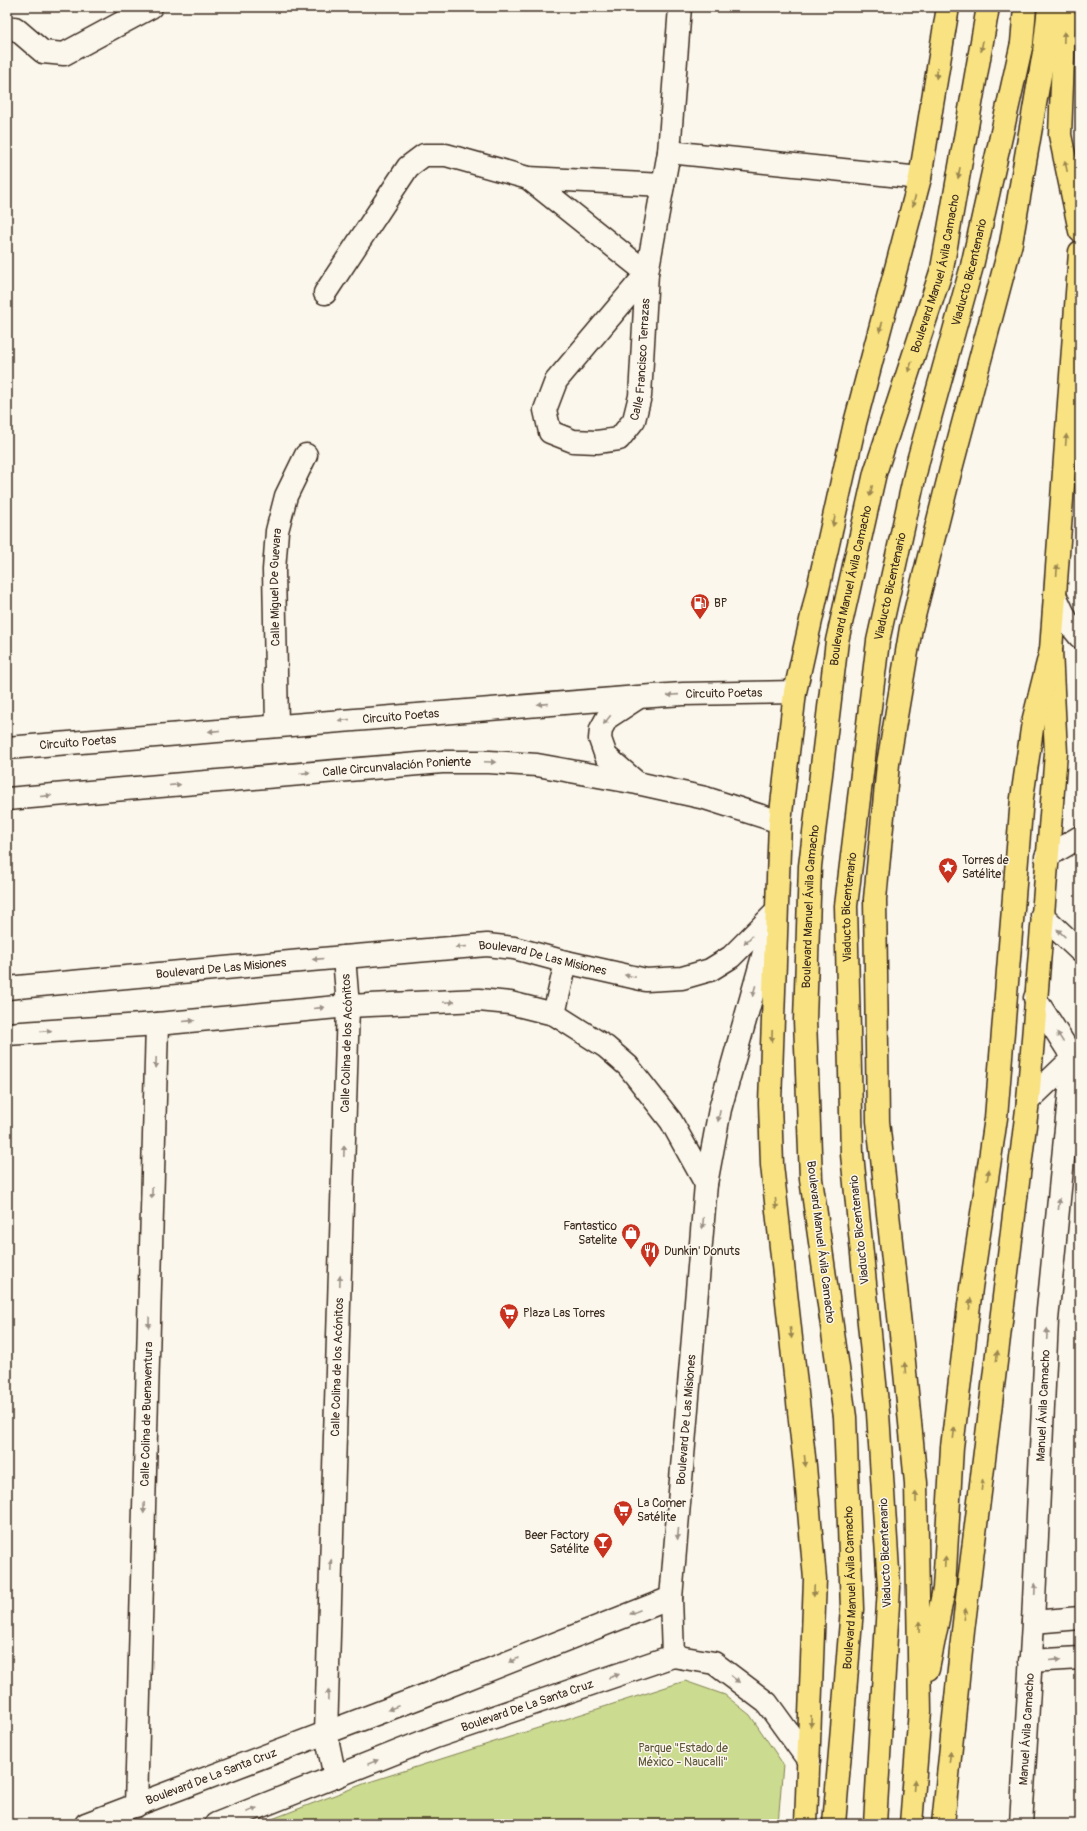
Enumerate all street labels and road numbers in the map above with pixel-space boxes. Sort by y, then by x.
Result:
street label: Boulevard Manuel Ávila Camacho [908,193,963,355]
street label: Viaducto Bicentenario [949,217,990,328]
street label: Calle Francisco Terrazas [627,297,654,422]
street label: Boulevard Manuel Ávila Camacho [827,504,876,667]
street label: Calle Miguel De Guevara [267,526,286,646]
street label: Viaducto Bicentenario [871,531,910,642]
street label: Circuito Poetas [685,686,763,702]
street label: Circuito Poetas [362,706,440,727]
street label: Circuito Poetas [39,732,117,753]
street label: Calle Circunvalación Poniente [322,755,471,780]
street label: Boulevard Manuel Ávila Camacho [799,823,823,989]
street label: Viaducto Bicentenario [839,851,860,962]
street label: Boulevard De Las Misiones [478,938,609,979]
street label: Boulevard De Las Misiones [155,955,288,982]
street label: Calle Colina de los Acónitos [338,973,356,1113]
street label: Boulevard Manuel Ávila Camacho [803,1160,839,1325]
street label: Viaducto Bicentenario [846,1174,873,1285]
street label: Calle Colina de los Acónitos [328,1297,347,1437]
street label: Calle Colina de Buenaventura [138,1341,156,1487]
street label: Manuel Ávila Camacho [1033,1349,1054,1462]
street label: Boulevard De Las Misiones [674,1353,700,1485]
street label: Viaducto Bicentenario [876,1497,895,1608]
street label: Boulevard Manuel Ávila Camacho [840,1505,860,1670]
street label: Manuel Ávila Camacho [1016,1672,1038,1786]
street label: Boulevard De La Santa Cruz [459,1677,595,1736]
street label: Boulevard De La Santa Cruz [144,1745,279,1809]

